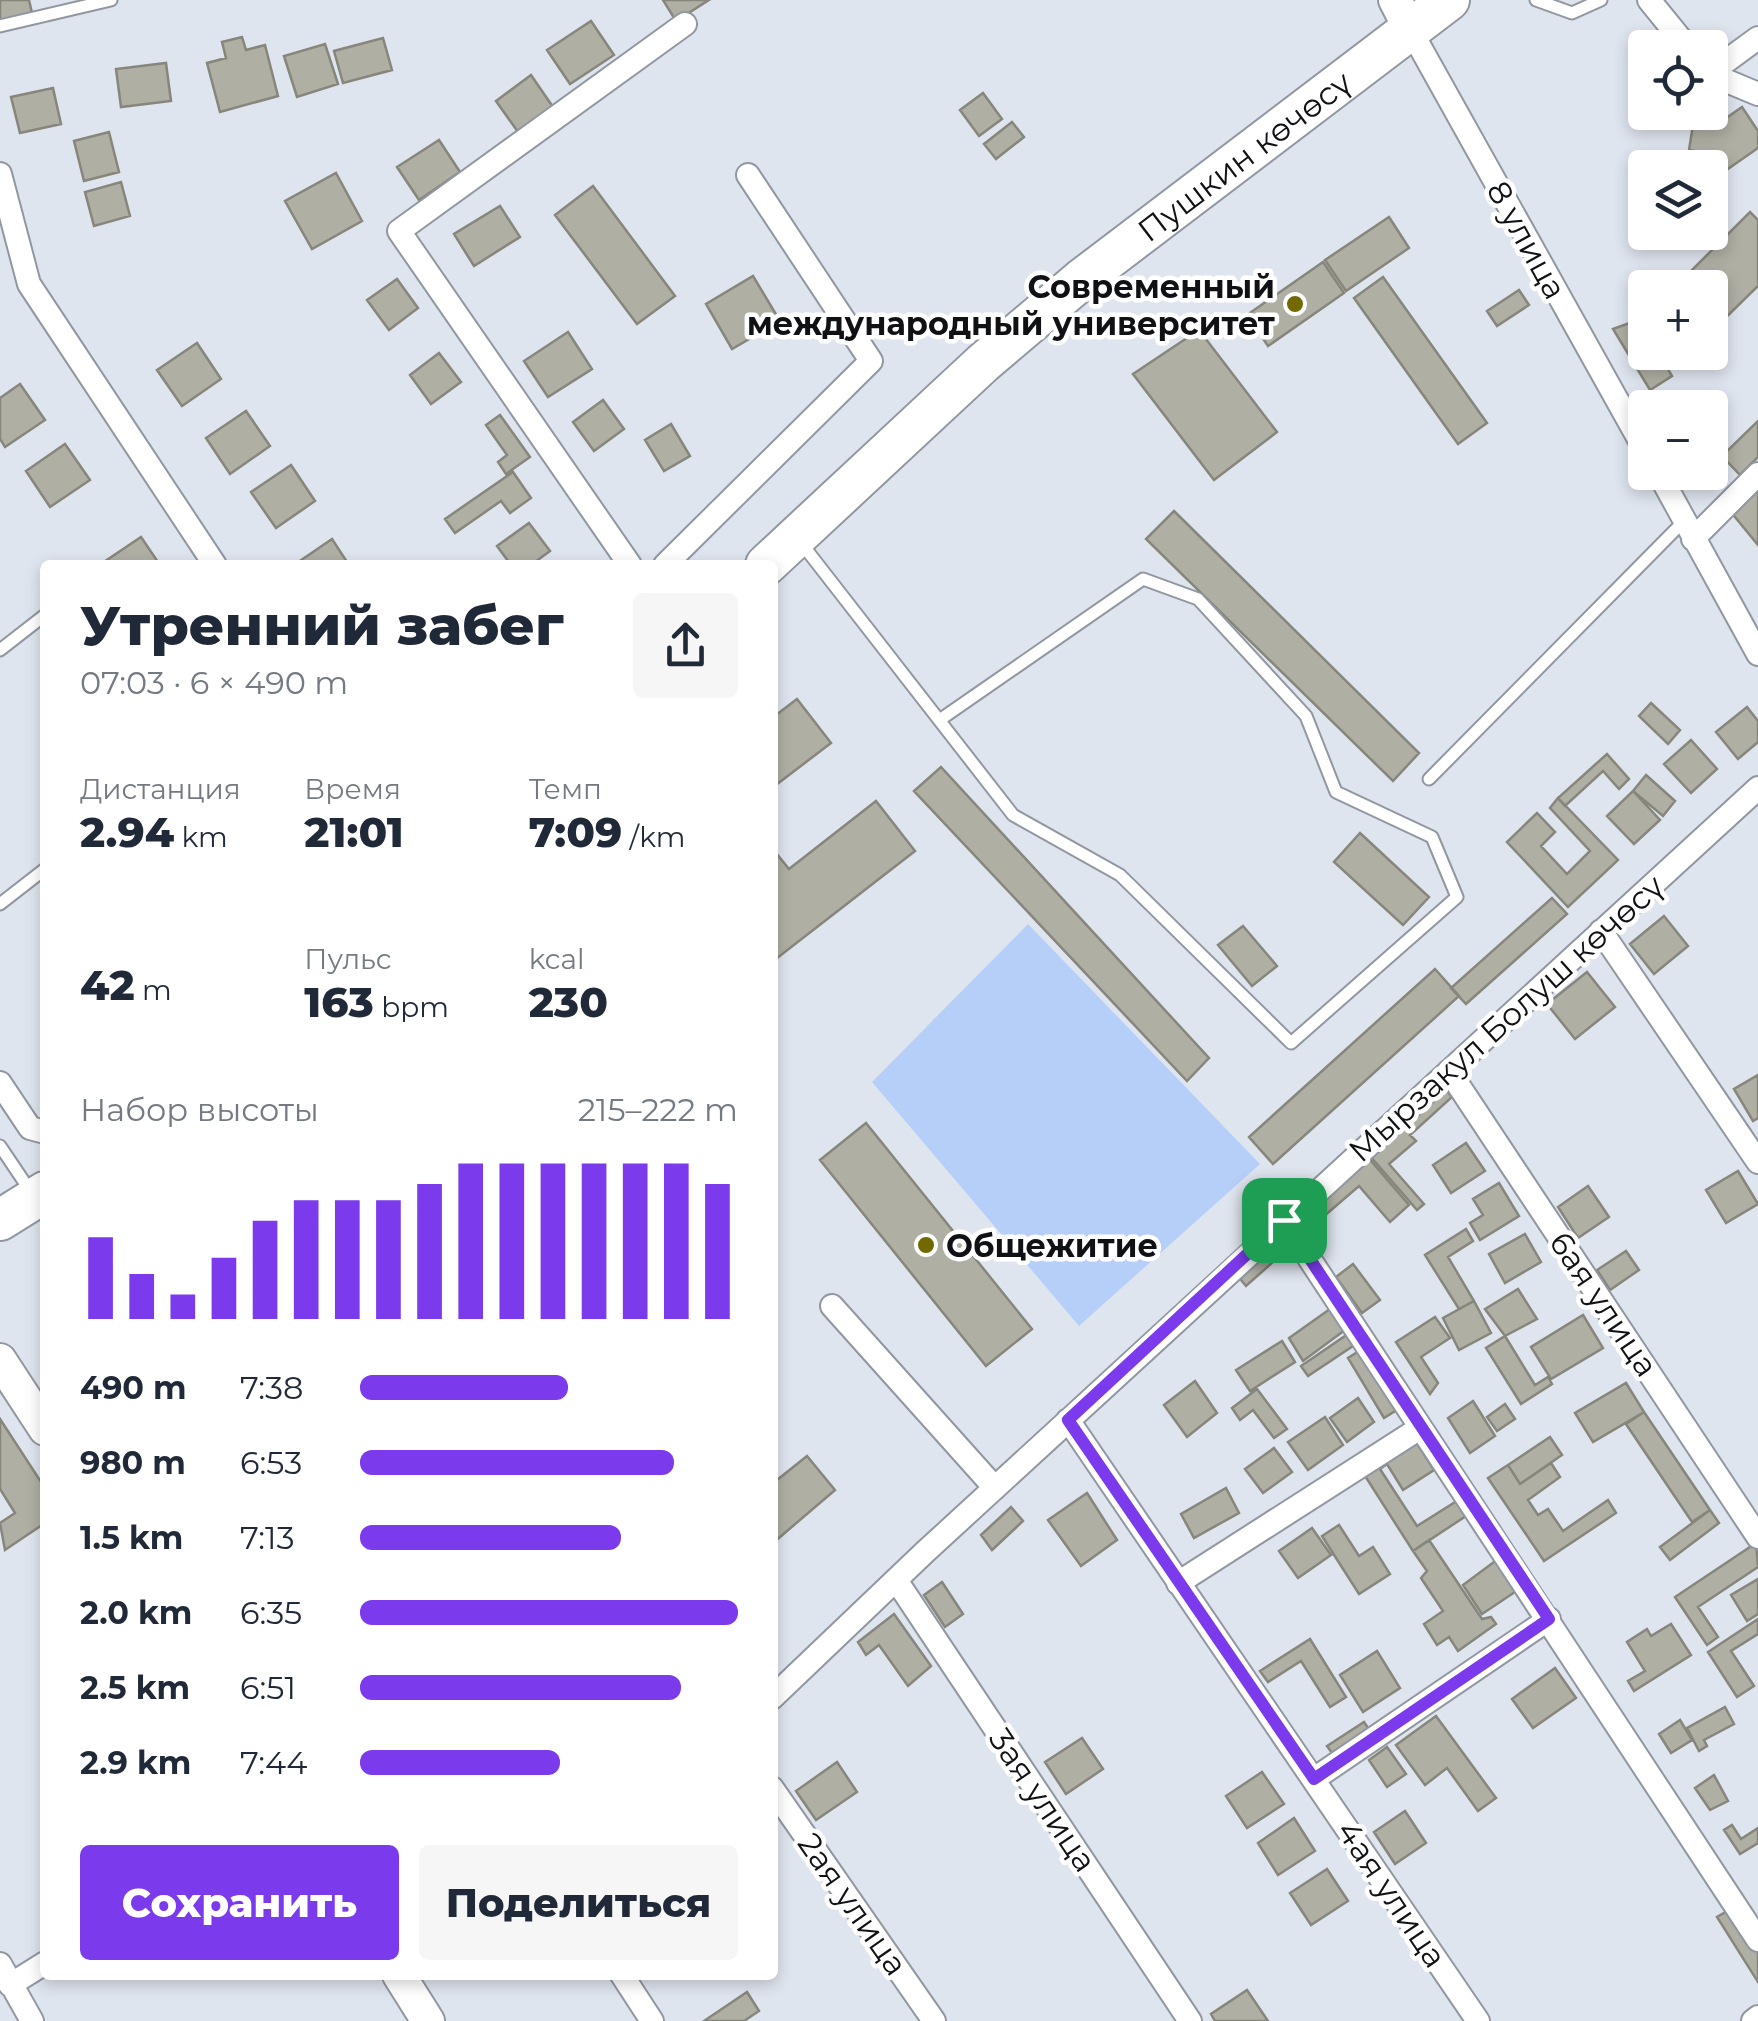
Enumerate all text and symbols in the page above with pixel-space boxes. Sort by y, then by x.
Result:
map controls [1628,30,1728,490]
button: locate [1628,30,1728,130]
street label: Пушкин көчөсү [1130,62,1359,249]
button: layers [1628,150,1728,250]
street label: 8 улица [1479,174,1575,306]
place label: Современный международный университет [747,267,1275,343]
button: + [1628,270,1728,370]
marker: Современный международный университет [1284,293,1306,315]
button: − [1628,390,1728,490]
text: Утренний забег [80,592,564,659]
button: share [633,593,738,698]
text: 07:03 · 6 × 490 m [80,663,348,702]
text: Дистанция [80,772,241,806]
text: Время [304,772,401,806]
text: Темп [529,772,602,806]
text: 2.94 [80,806,174,858]
text: 21:01 [304,806,404,858]
text: 7:09 [529,806,622,858]
text: km [174,820,228,854]
text: /km [622,820,685,854]
street label: Мырзакул Болуш көчөсү [1340,866,1672,1170]
text: Пульс [304,942,392,976]
text: kcal [529,942,585,976]
text: 42 [80,959,135,1011]
text: m [135,973,172,1007]
text: 163 [304,976,374,1028]
text: 230 [529,976,608,1028]
text: bpm [374,990,449,1024]
text: Набор высоты [80,1090,319,1129]
text: 215–222 m [578,1090,738,1129]
pin [1242,1178,1327,1263]
icon: arrive [1257,1193,1312,1248]
street label: 6ая улица [1541,1224,1667,1384]
place label: Общежитие [946,1226,1158,1265]
marker: Общежитие [915,1234,937,1256]
text: 490 m [80,1368,187,1407]
text: 7:38 [240,1368,303,1407]
text: 980 m [80,1443,186,1482]
text: 6:53 [240,1443,302,1482]
text: 1.5 km [80,1518,183,1557]
text: 7:13 [240,1518,295,1557]
text: 2.0 km [80,1593,192,1632]
text: 6:35 [240,1593,302,1632]
text: 2.5 km [80,1668,190,1707]
text: 6:51 [240,1668,296,1707]
street label: 3ая улица [981,1721,1105,1879]
text: 2.9 km [80,1743,191,1782]
text: 7:44 [240,1743,307,1782]
street label: 4ая улица [1329,1813,1455,1975]
street label: 2ая улица [790,1825,916,1983]
button: Сохранить [80,1845,399,1960]
button: Поделиться [419,1845,738,1960]

